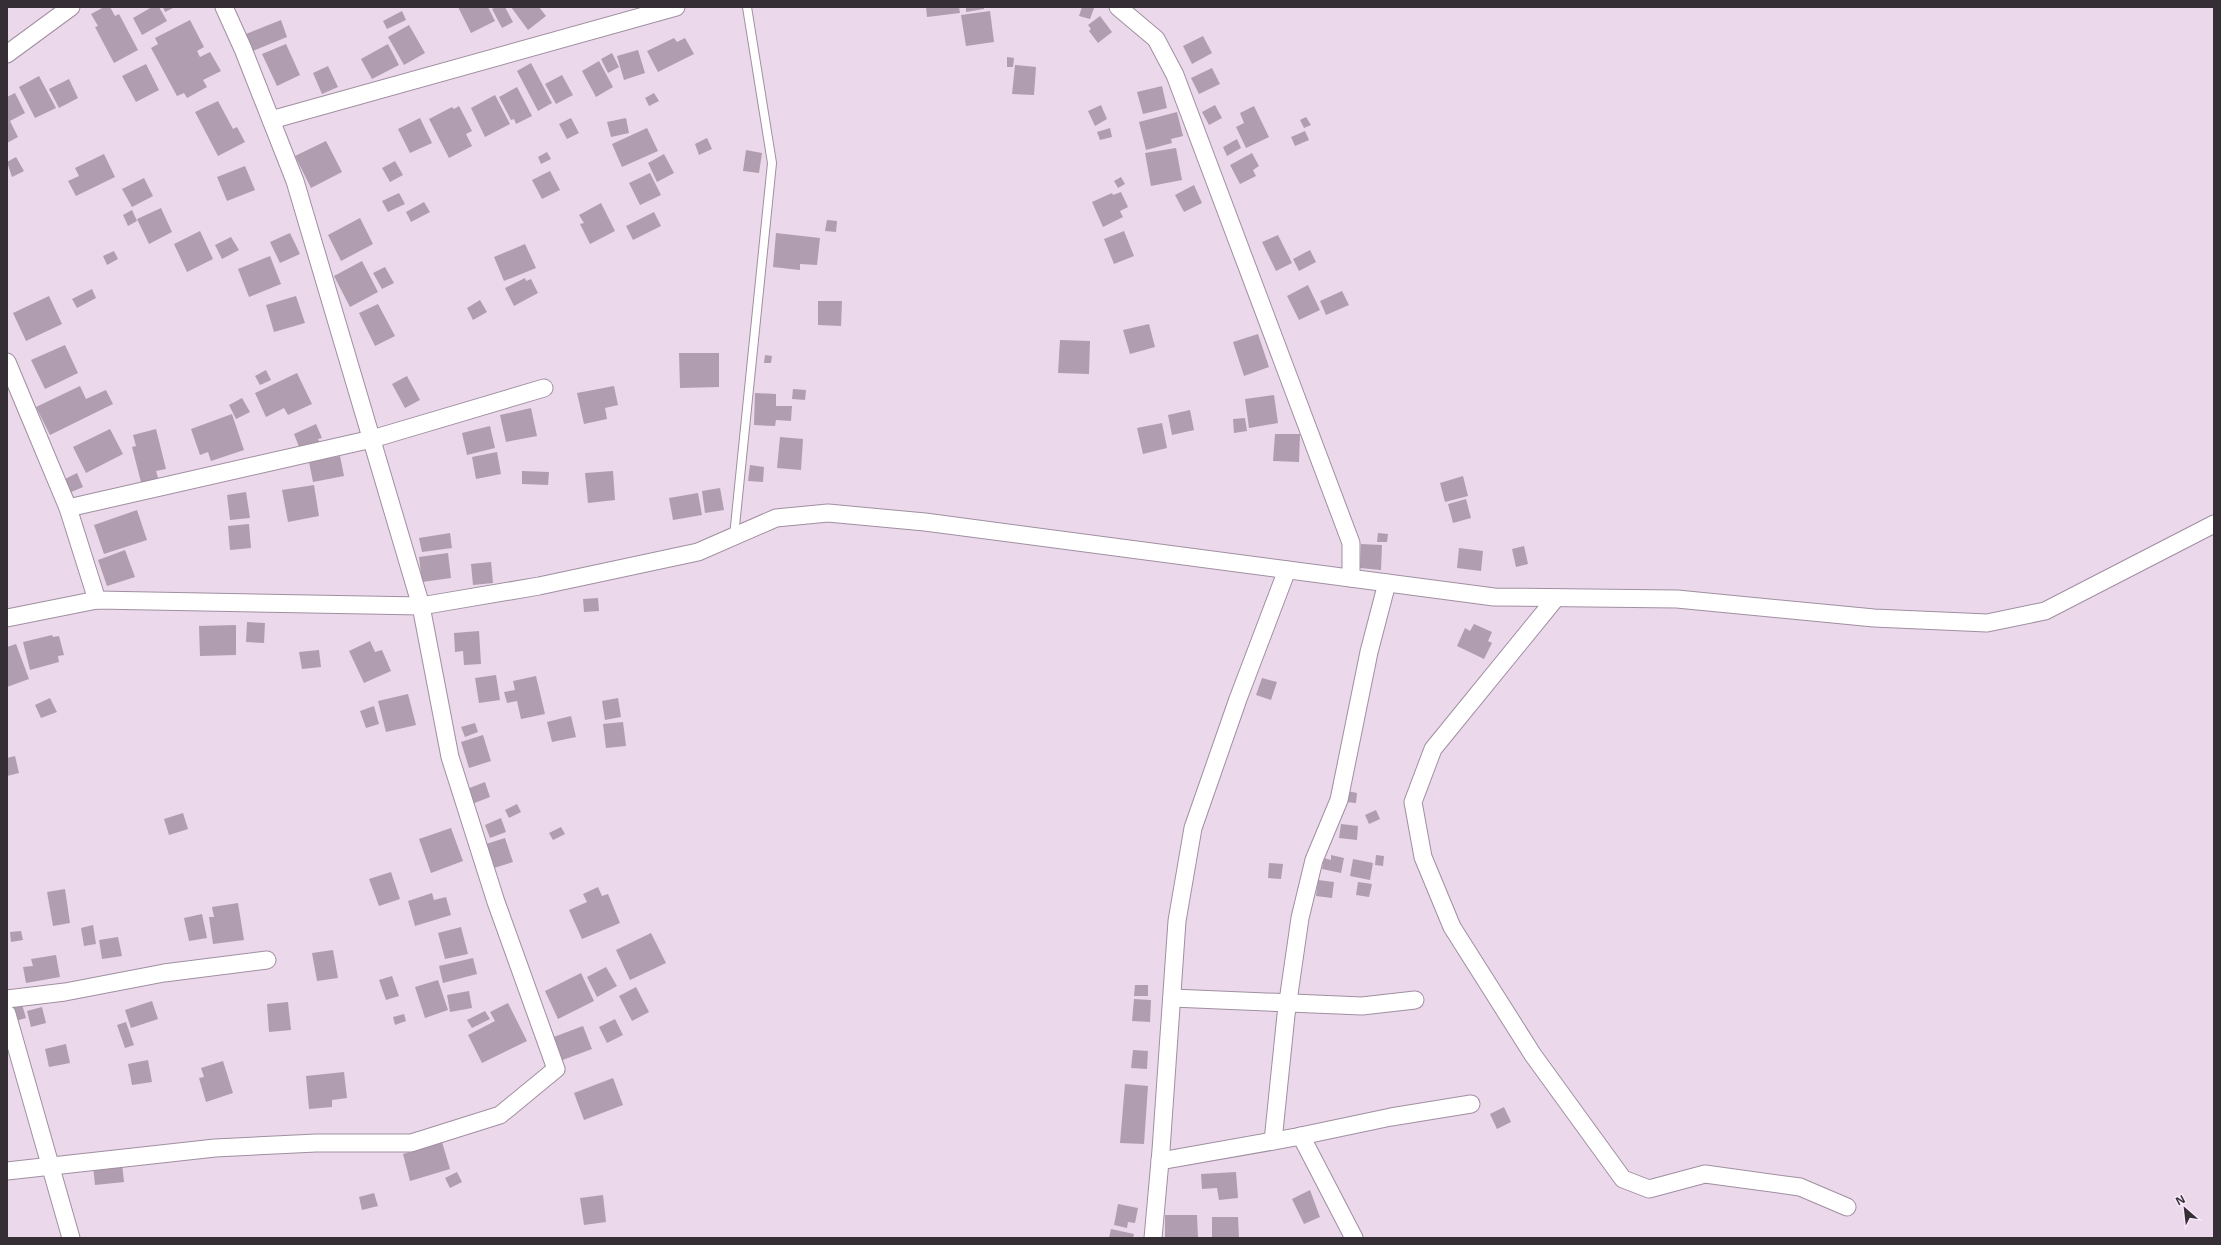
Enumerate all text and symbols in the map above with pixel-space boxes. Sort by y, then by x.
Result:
north arrow [2165,1189,2205,1229]
text: N [2173,1191,2188,1208]

